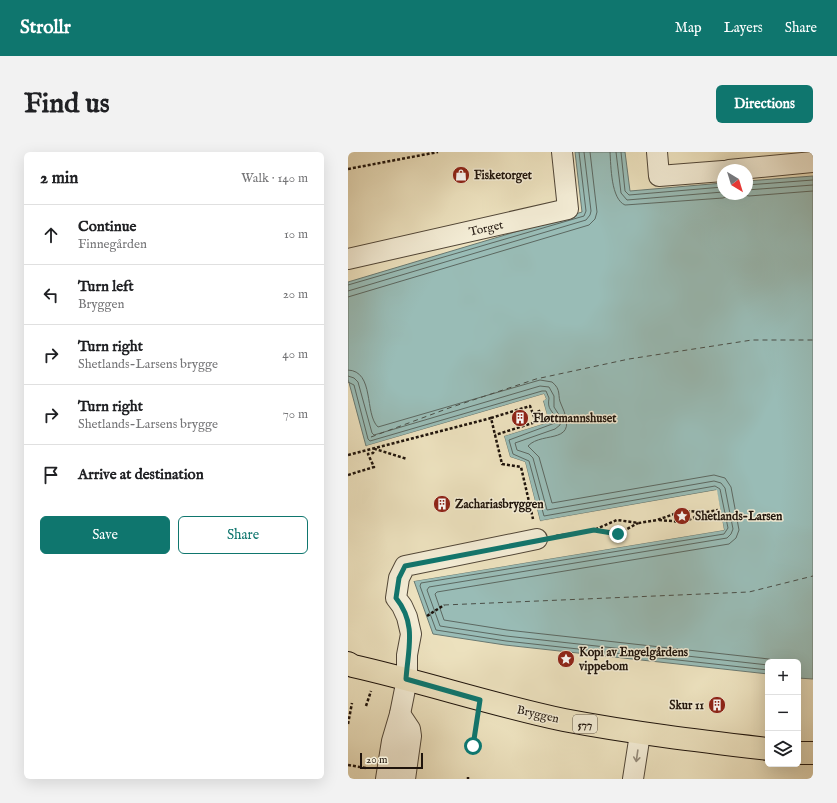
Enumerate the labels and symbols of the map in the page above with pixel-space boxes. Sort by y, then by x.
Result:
north arrow [717,164,753,200]
shop icon: Fisketorget [451,165,471,185]
place label: Fisketorget [474,168,533,184]
street label: Torget [468,217,505,240]
building icon: Fløttmannshuset [510,408,530,428]
place label: Fløttmannshuset [533,411,617,426]
building icon: Zachariasbryggen [432,494,452,514]
place label: Zachariasbryggen [455,497,544,513]
place icon: Shetlands-Larsen [672,506,692,526]
place label: Shetlands-Larsen [695,509,783,524]
route end [609,525,627,543]
place label: Kopi av Engelgårdens vippebom [578,645,689,675]
place icon: Kopi av Engelgårdens vippebom [556,649,576,669]
building icon: Skur 11 [707,695,727,715]
place label: Skur 11 [669,698,705,713]
street label: Bryggen [515,702,561,727]
road number: 577 [573,715,597,733]
route start [464,737,482,755]
one-way arrow [633,749,641,762]
scale bar [360,751,423,770]

